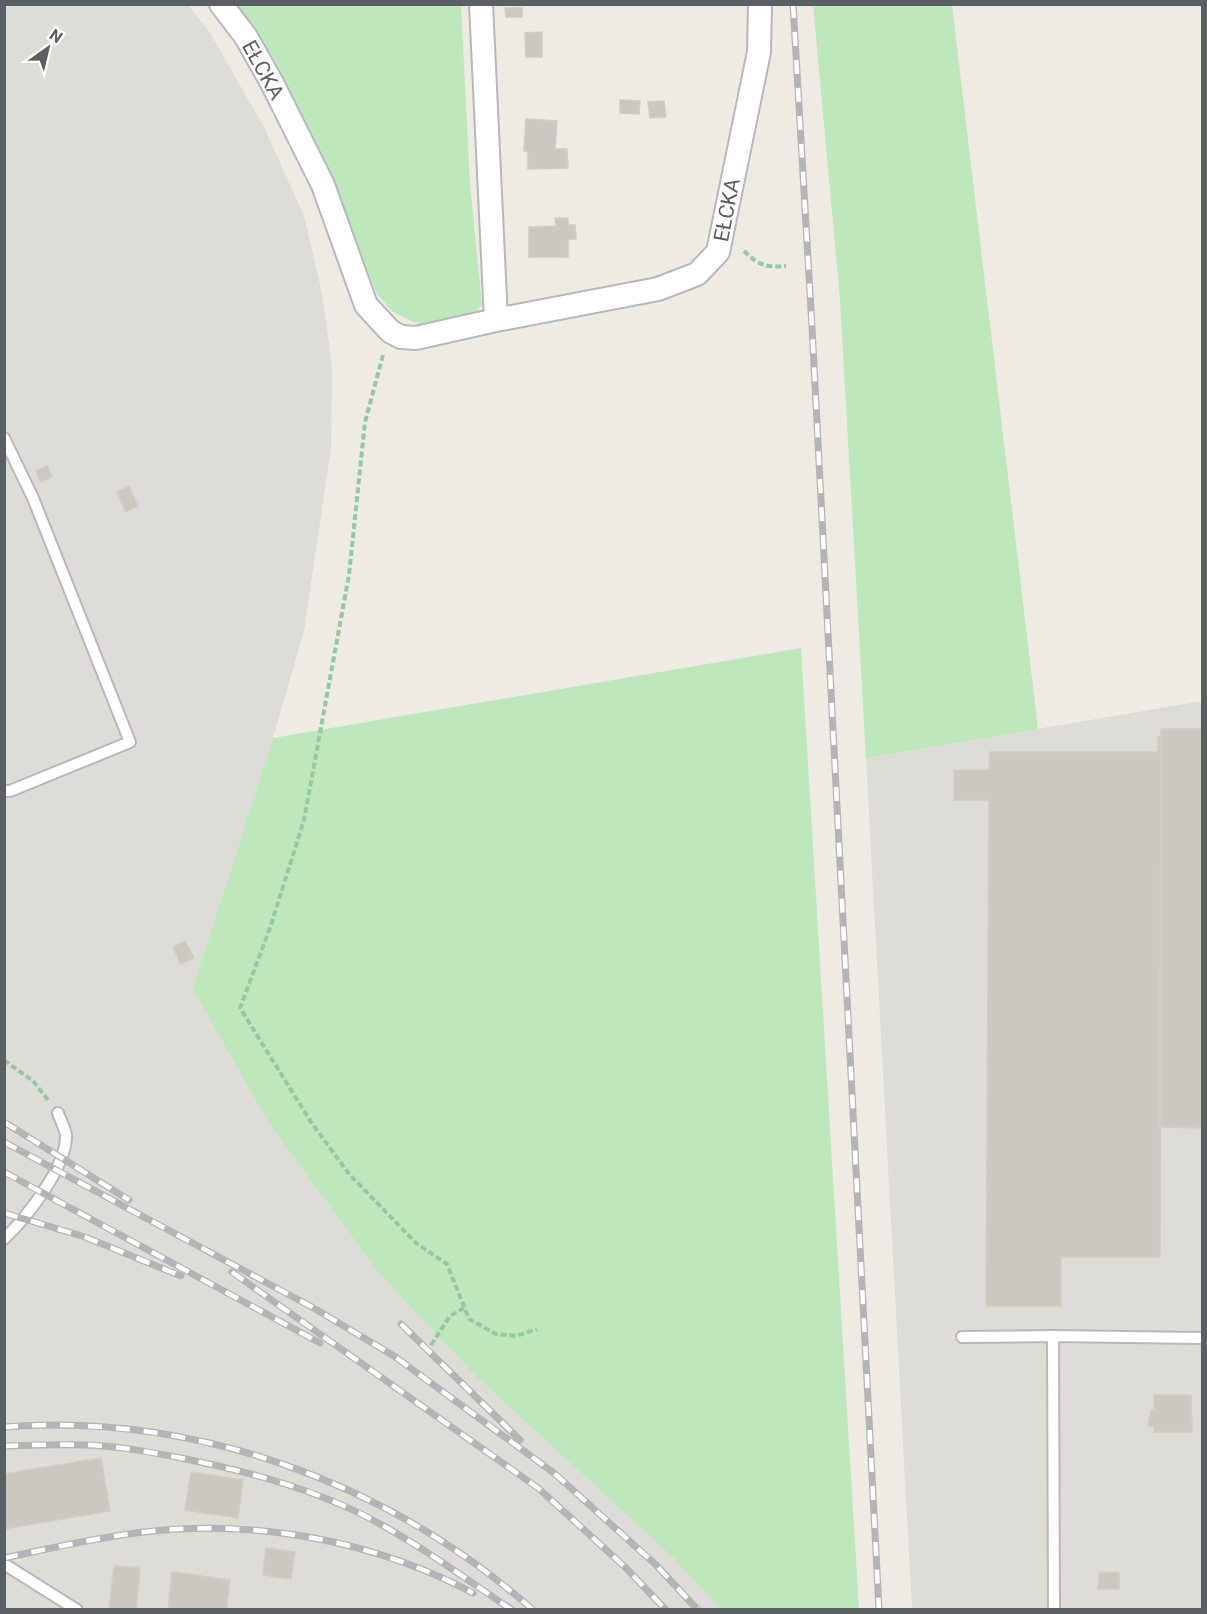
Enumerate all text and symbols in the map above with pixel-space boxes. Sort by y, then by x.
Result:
north arrow [18,18,78,78]
text: N [46,25,66,47]
street label: EŁCKA [237,36,289,104]
street label: EŁCKA [709,176,745,244]

